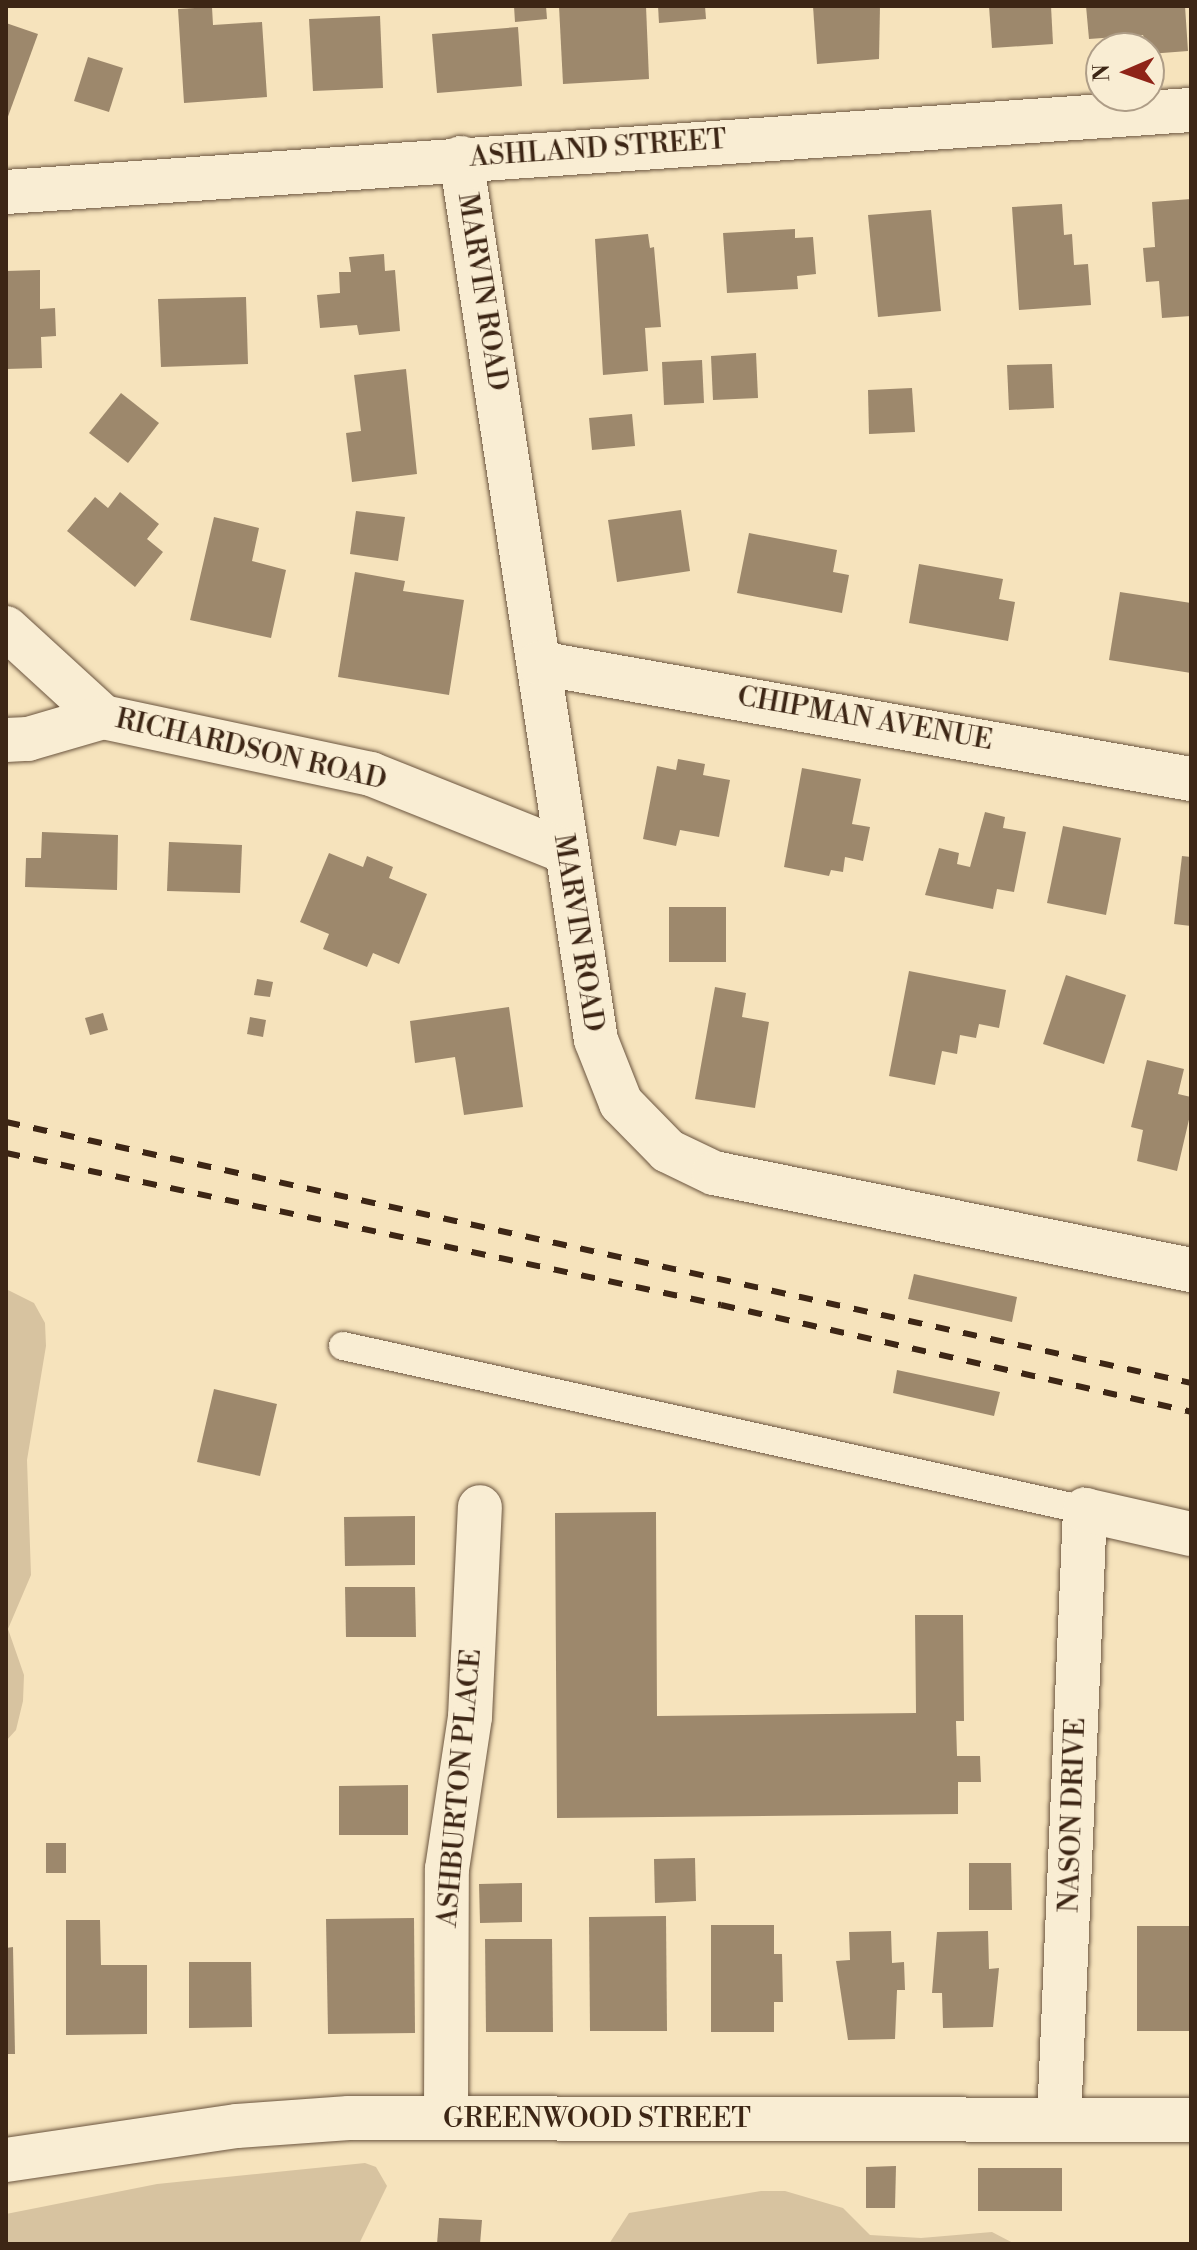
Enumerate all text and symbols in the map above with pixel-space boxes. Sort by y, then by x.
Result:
north arrow [1085,32,1165,112]
text: N [1089,64,1116,82]
street label: ASHLAND STREET [468,123,728,175]
street label: MARVIN ROAD [450,191,514,393]
street label: CHIPMAN AVENUE [735,680,995,758]
street label: RICHARDSON ROAD [112,702,390,798]
street label: MARVIN ROAD [546,832,610,1034]
street label: ASHBURTON PLACE [431,1647,489,1929]
street label: NASON DRIVE [1053,1717,1093,1913]
street label: GREENWOOD STREET [443,2102,751,2136]

